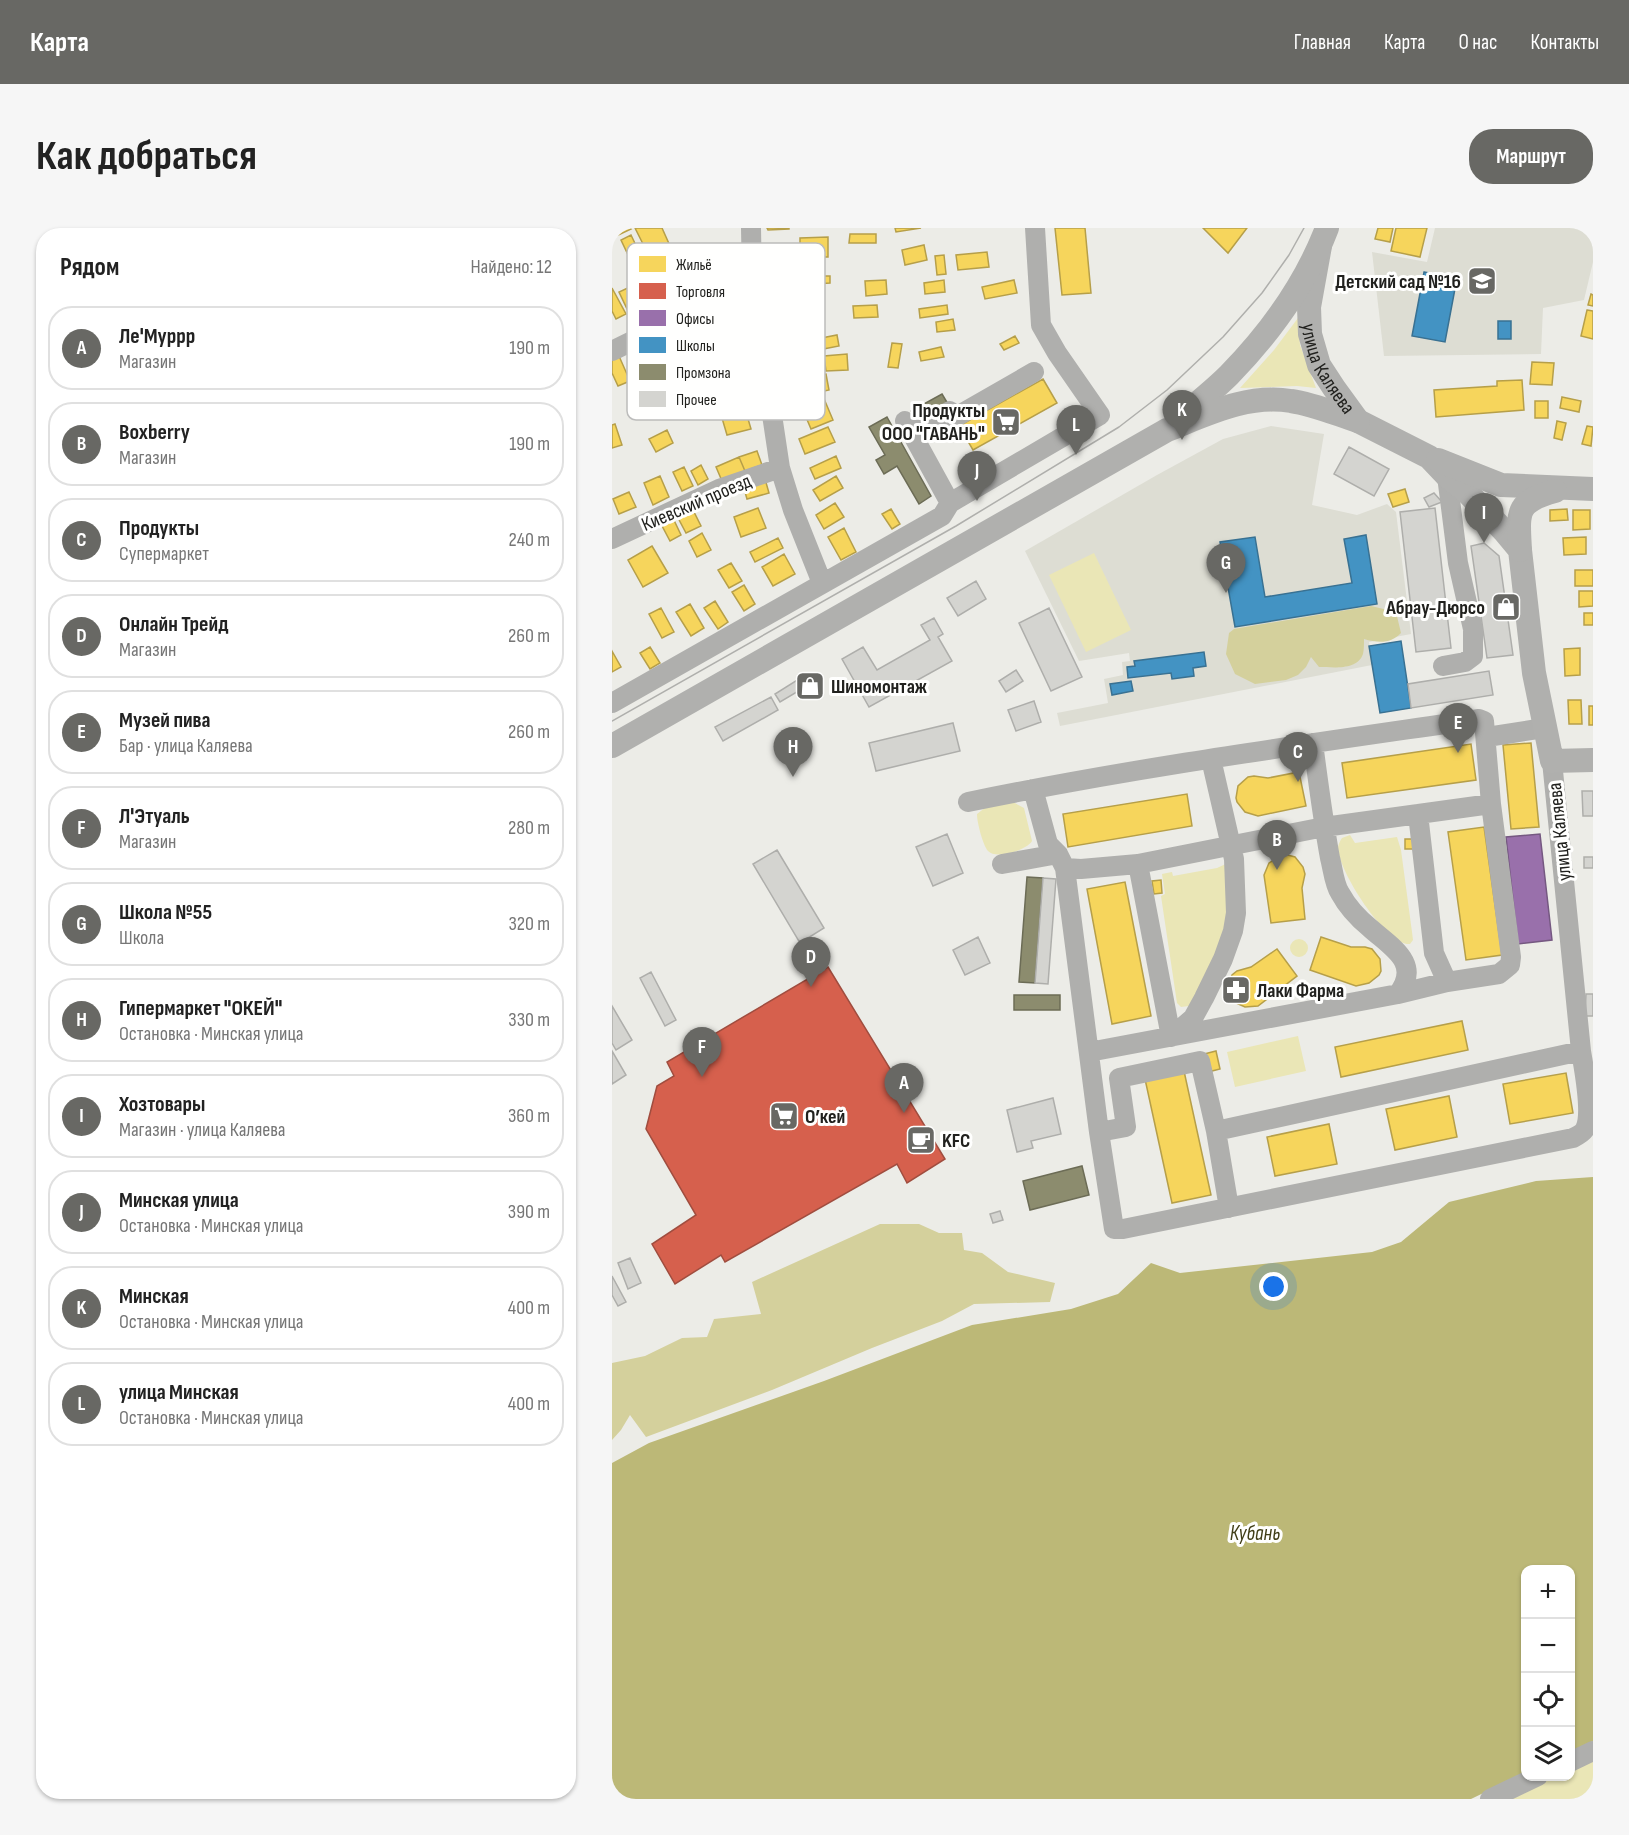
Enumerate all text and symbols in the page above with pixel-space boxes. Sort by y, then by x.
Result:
text: Карта [30,26,89,59]
text: Главная [1294,30,1351,55]
text: Карта [1384,30,1425,55]
text: О нас [1458,30,1497,55]
text: Контакты [1530,30,1599,55]
button: Маршрут [1469,129,1593,184]
text: Как добраться [36,131,257,182]
legend [627,243,825,420]
text: Рядом [60,252,119,283]
text: Найдено: 12 [470,255,552,279]
text: Жильё [676,256,712,275]
school or university icon: Детский сад №16 [1466,265,1498,297]
place label: Детский сад №16 [1335,270,1461,294]
text: Торговля [676,283,725,302]
text: Офисы [676,310,714,329]
text: Ле'Муррр [119,323,195,350]
street label: улица Каляева [1297,323,1360,419]
text: A [77,336,86,360]
text: 190 m [509,336,550,360]
text: Школы [676,337,715,356]
text: Магазин [119,350,176,374]
text: Промзона [676,364,731,383]
pin: K [1162,390,1202,440]
text: Прочее [676,391,717,410]
place label: Продукты ООО "ГАВАНЬ" [882,399,985,446]
supermarket icon: Продукты ООО "ГАВАНЬ" [990,406,1022,438]
pin: L [1056,406,1096,455]
text: Boxberry [119,419,190,446]
text: B [77,432,86,456]
text: 190 m [509,432,550,456]
text: Магазин [119,446,176,470]
pin: J [958,452,997,501]
street label: Киевский проезд [638,469,755,537]
pin: I [1464,494,1504,543]
text: Продукты [119,515,199,542]
text: C [76,528,87,552]
text: 240 m [509,528,550,552]
text: Супермаркет [119,542,209,566]
pin: G [1206,544,1246,593]
shop icon: Абрау-Дюрсо [1490,591,1522,623]
place label: Абрау-Дюрсо [1385,596,1485,620]
text: Онлайн Трейд [119,611,228,638]
text: D [76,624,87,648]
text: 260 m [508,624,550,648]
text: Магазин [119,638,176,662]
shop icon: Шиномонтаж [794,670,826,702]
place label: Шиномонтаж [831,675,928,699]
pin: E [1438,704,1478,753]
text: Музей пива [119,707,210,734]
text: E [77,720,86,744]
text: 260 m [508,720,550,744]
pin: H [774,728,813,777]
pin: C [1278,732,1318,782]
text: Бар · улица Каляева [119,734,253,758]
street label: улица Каляева [1543,782,1577,882]
text: Л'Этуаль [119,803,190,830]
text: F [77,816,86,840]
text: 280 m [508,816,550,840]
pin: B [1258,820,1296,870]
text: Магазин [119,830,176,854]
text: Школа №55 [119,899,212,926]
text: G [76,912,87,936]
text: 320 m [508,912,550,936]
text: Школа [119,926,164,950]
pin: D [792,938,830,987]
pharmacy icon: Лаки Фарма [1220,974,1252,1006]
place label: Лаки Фарма [1257,979,1344,1003]
text: Гипермаркет "ОКЕЙ" [119,995,282,1022]
text: H [76,1008,87,1032]
text: 330 m [508,1008,550,1032]
text: Остановка · Минская улица [119,1022,303,1046]
pin: F [682,1028,722,1077]
pin: A [884,1064,924,1113]
text: Хозтовары [119,1091,205,1118]
supermarket icon: О’кей [768,1100,800,1132]
text: I [79,1104,84,1128]
text: 360 m [508,1104,550,1128]
place label: О’кей [805,1105,845,1129]
text: Магазин · улица Каляева [119,1118,286,1142]
cafe icon: KFC [905,1124,937,1156]
place label: KFC [942,1129,970,1153]
text: Минская улица [119,1187,239,1214]
text: J [79,1200,84,1224]
text: 390 m [508,1200,550,1224]
text: Остановка · Минская улица [119,1214,303,1238]
your location [1259,1272,1288,1301]
text: Минская [119,1283,189,1310]
text: K [77,1296,86,1320]
text: 400 m [508,1296,550,1320]
text: Остановка · Минская улица [119,1310,303,1334]
text: улица Минская [119,1379,239,1406]
text: L [78,1392,85,1416]
text: 400 m [508,1392,550,1416]
text: Остановка · Минская улица [119,1406,303,1430]
water label: Кубань [1230,1521,1280,1546]
map controls [1521,1565,1575,1781]
button: + [1521,1565,1575,1619]
button: − [1521,1619,1575,1673]
button: locate [1521,1673,1575,1727]
button: layers [1521,1727,1575,1781]

